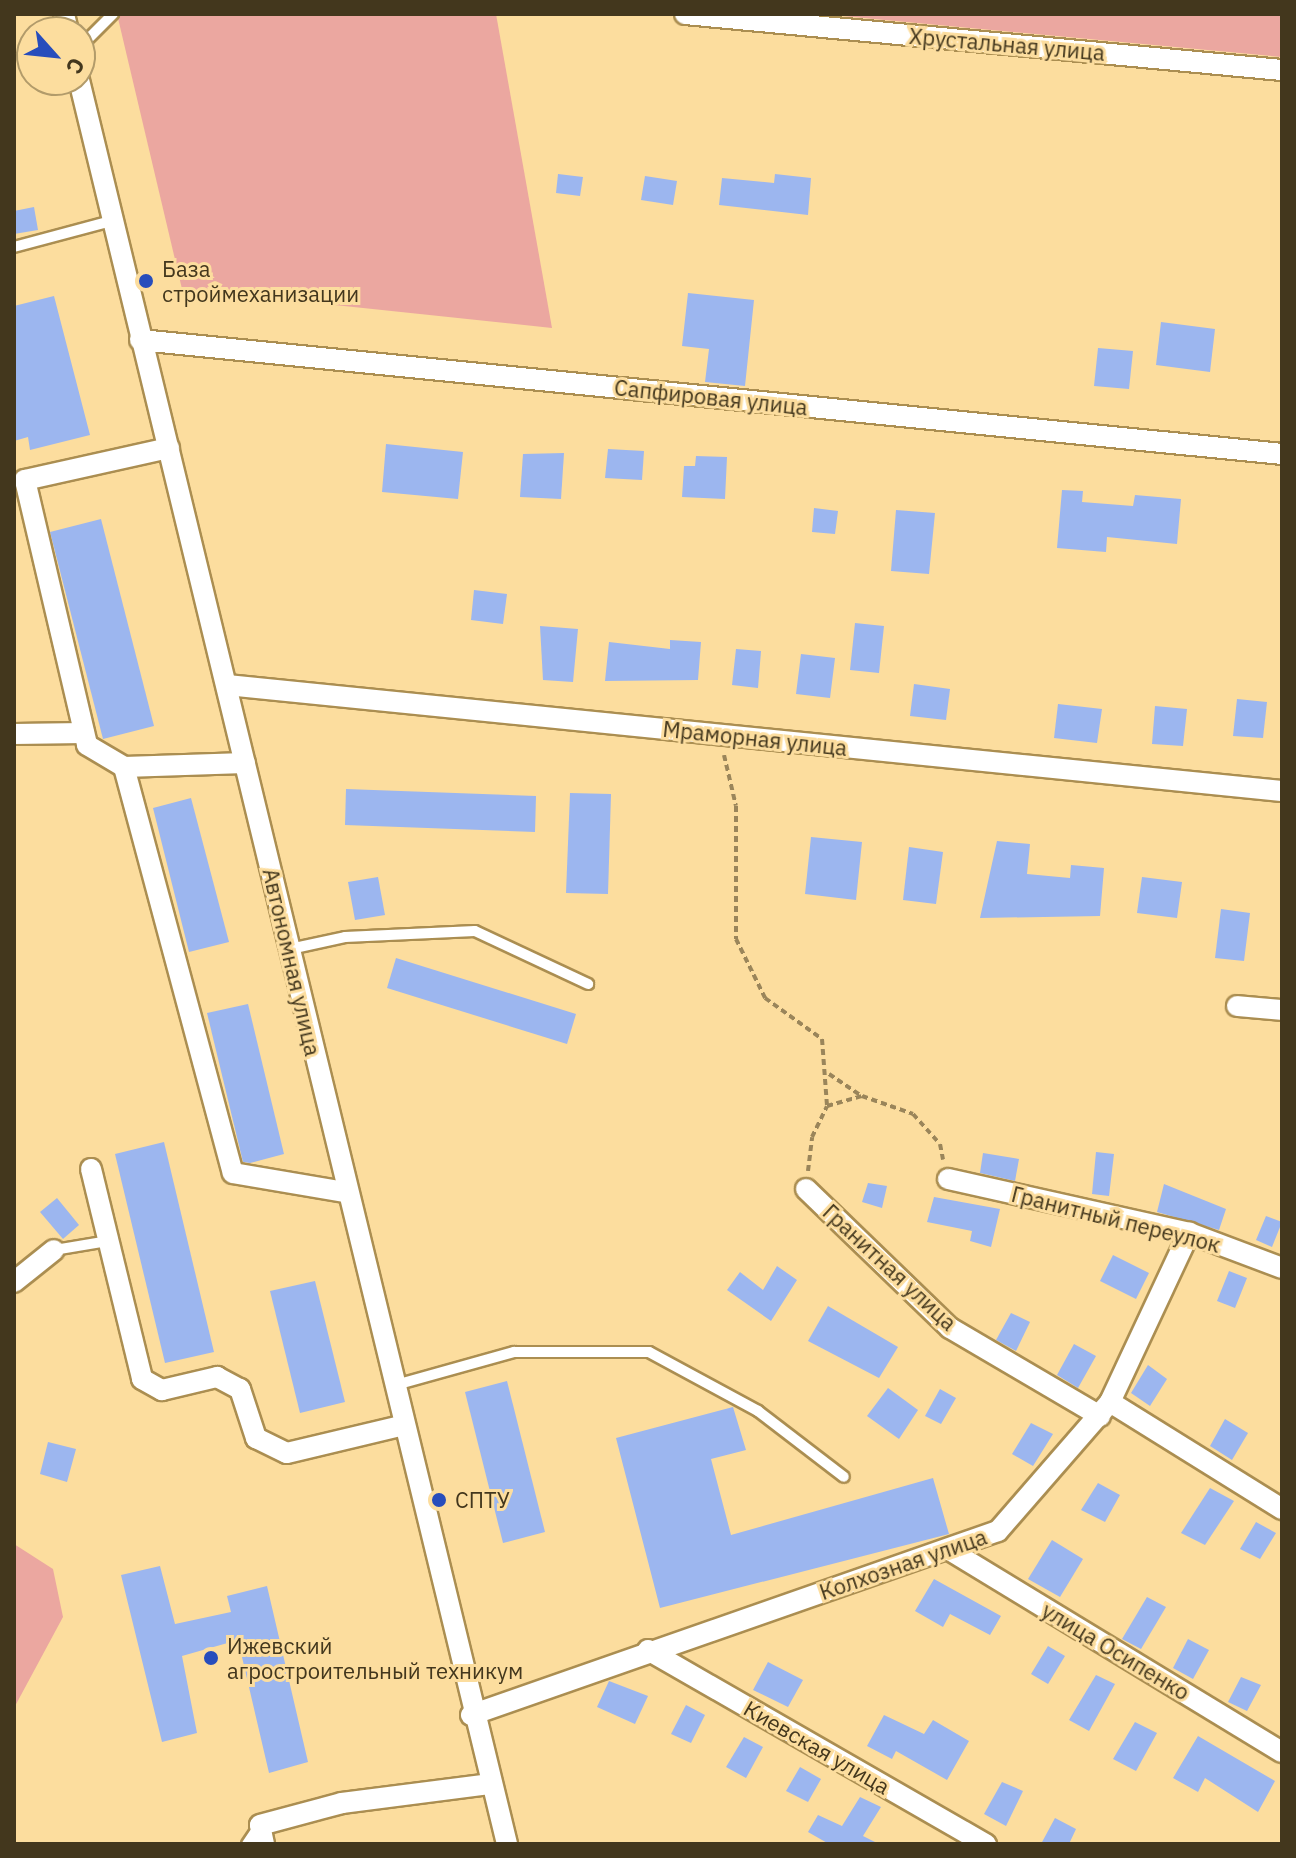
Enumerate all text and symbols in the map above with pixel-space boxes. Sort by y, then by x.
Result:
north arrow [16,16,96,96]
street label: Хрустальная улица [908,22,1106,66]
text: С [60,53,92,79]
place label: База строймеханизации [162,255,359,306]
marker: База строймеханизации [137,272,155,290]
street label: Сапфировая улица [613,374,809,420]
street label: Мраморная улица [661,715,849,761]
street label: Автономная улица [258,866,326,1058]
street label: Гранитный переулок [1009,1180,1223,1258]
street label: Гранитная улица [818,1198,962,1336]
place label: СПТУ [455,1487,510,1513]
marker: СПТУ [430,1491,448,1509]
street label: Колхозная улица [816,1523,990,1605]
street label: улица Осипенко [1037,1597,1195,1705]
place label: Ижевский агростроительный техникум [227,1632,523,1684]
marker: Ижевский агростроительный техникум [202,1649,220,1667]
street label: Киевская улица [739,1695,895,1799]

